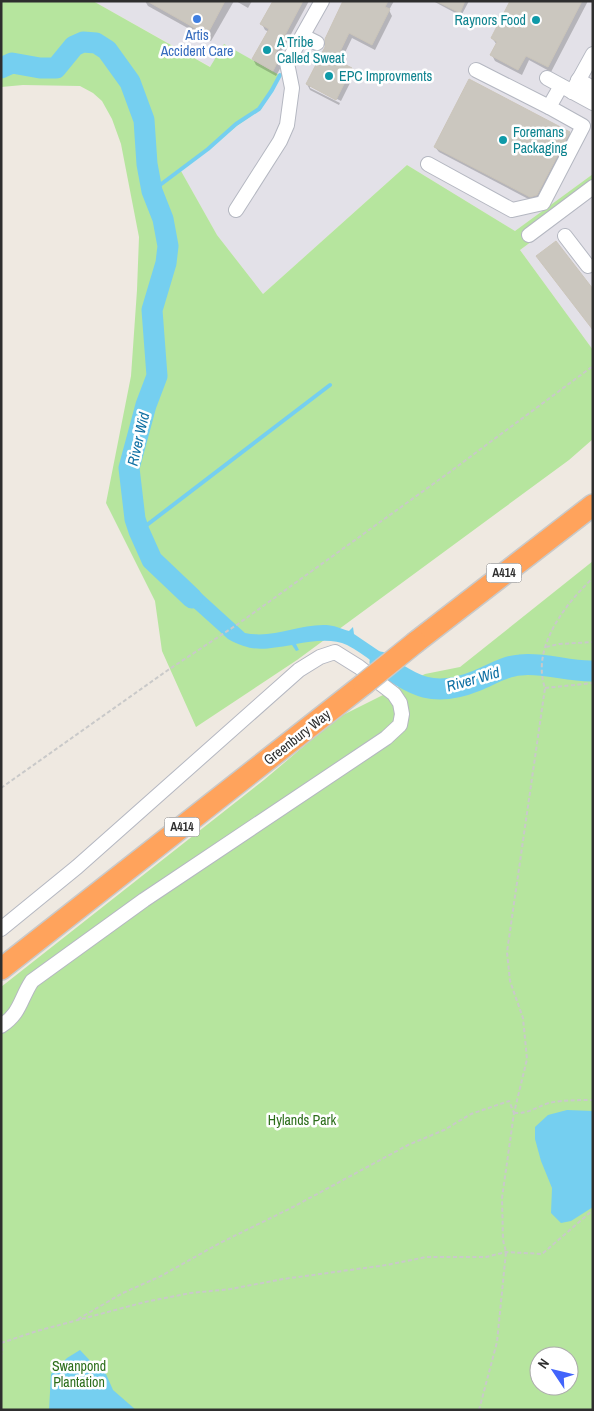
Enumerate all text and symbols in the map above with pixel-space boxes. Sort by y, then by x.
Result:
place label: Raynors Food [454,11,526,29]
marker: Artis Accident Care [191,13,203,25]
marker: Raynors Food [530,14,542,26]
place label: Artis Accident Care [160,26,233,60]
place label: A Tribe Called Sweat [276,33,345,67]
marker: A Tribe Called Sweat [261,44,273,56]
place label: EPC Improvments [339,67,432,85]
marker: EPC Improvments [323,70,335,82]
place label: Foremans Packaging [513,123,568,157]
marker: Foremans Packaging [497,134,509,146]
water label: River Wid [122,410,154,468]
road number: A414 [486,564,522,582]
water label: River Wid [444,661,502,697]
street label: Greenbury Way [260,705,334,769]
road number: A414 [164,818,200,836]
park label: Hylands Park [268,1111,336,1129]
north arrow [529,1346,579,1396]
text: N [534,1355,553,1372]
park label: Swanpond Plantation [52,1357,106,1391]

